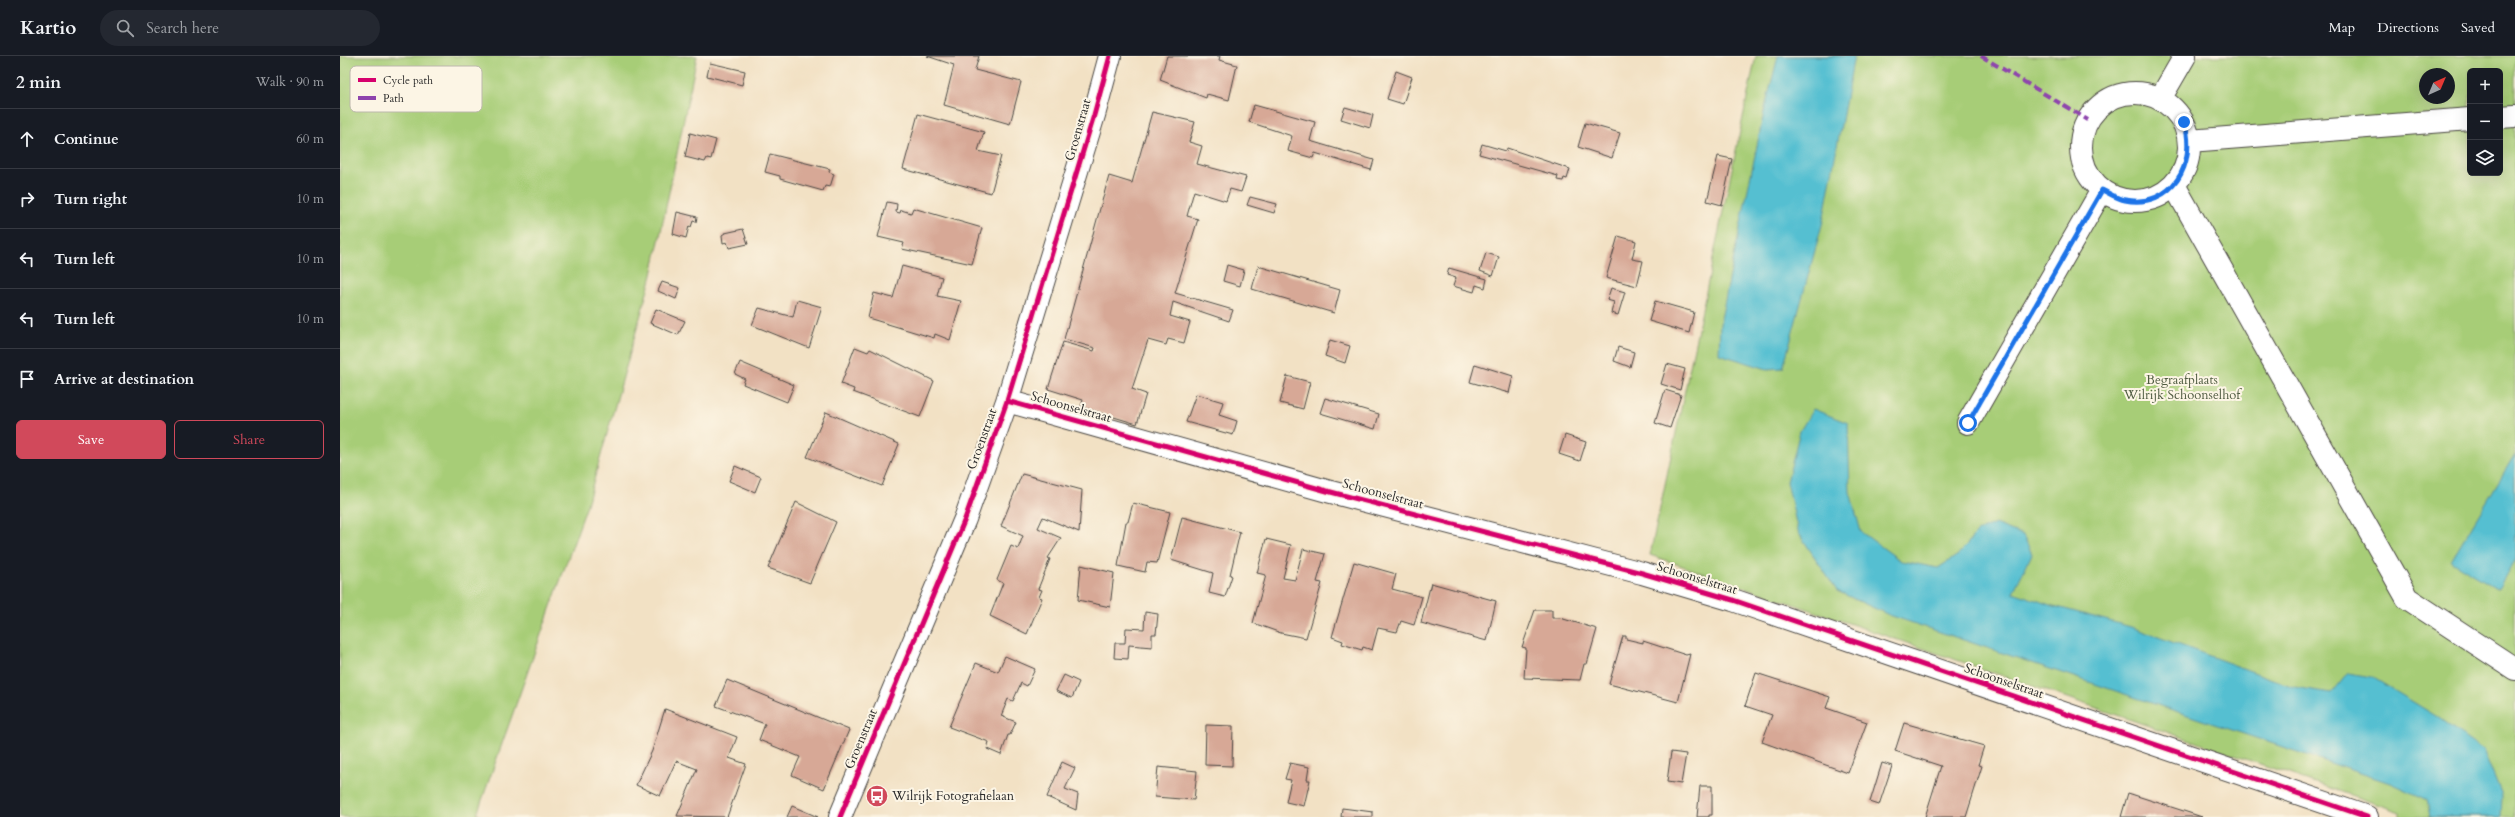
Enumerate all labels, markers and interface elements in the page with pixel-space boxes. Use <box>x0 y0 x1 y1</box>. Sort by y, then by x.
search box <box>100 10 380 46</box>
text: Kartio <box>20 15 76 41</box>
icon: search <box>114 17 136 39</box>
text: Search here <box>146 18 219 38</box>
text: Map <box>2329 18 2355 37</box>
text: Directions <box>2377 18 2439 37</box>
text: Saved <box>2461 18 2495 37</box>
legend <box>350 66 482 112</box>
north arrow <box>2419 68 2455 104</box>
map controls <box>2467 68 2503 176</box>
button: + <box>2467 68 2503 104</box>
text: 2 min <box>16 71 61 94</box>
text: Walk · 90 m <box>256 73 324 91</box>
text: Cycle path <box>383 73 433 88</box>
text: Path <box>383 91 404 106</box>
street label: Groenstraat <box>1061 97 1095 163</box>
button: − <box>2467 104 2503 140</box>
route end <box>2175 113 2193 131</box>
icon: ahead <box>16 128 38 150</box>
text: Continue <box>54 129 119 149</box>
text: 60 m <box>296 130 324 148</box>
button: layers <box>2467 140 2503 176</box>
icon: right <box>16 188 38 210</box>
text: Turn right <box>54 189 127 209</box>
text: 10 m <box>296 190 324 208</box>
icon: left <box>16 248 38 270</box>
text: Turn left <box>54 249 115 269</box>
text: 10 m <box>296 250 324 268</box>
icon: left <box>16 308 38 330</box>
text: Turn left <box>54 309 115 329</box>
text: 10 m <box>296 310 324 328</box>
icon: arrive <box>16 368 38 390</box>
text: Arrive at destination <box>54 369 194 389</box>
park label: Begraafplaats Wilrijk Schoonselhof <box>2123 371 2242 404</box>
street label: Schoonselstraat <box>1029 387 1113 427</box>
street label: Groenstraat <box>963 406 1001 472</box>
route start <box>1959 414 1977 432</box>
button: Save <box>16 420 166 459</box>
button: Share <box>174 420 324 459</box>
street label: Schoonselstraat <box>1341 475 1425 513</box>
street label: Schoonselstraat <box>1655 557 1739 599</box>
street label: Schoonselstraat <box>1962 659 2046 703</box>
street label: Groenstraat <box>840 706 882 772</box>
bus stop icon: Wilrijk Fotografielaan <box>864 783 890 809</box>
place label: Wilrijk Fotografielaan <box>891 787 1015 805</box>

